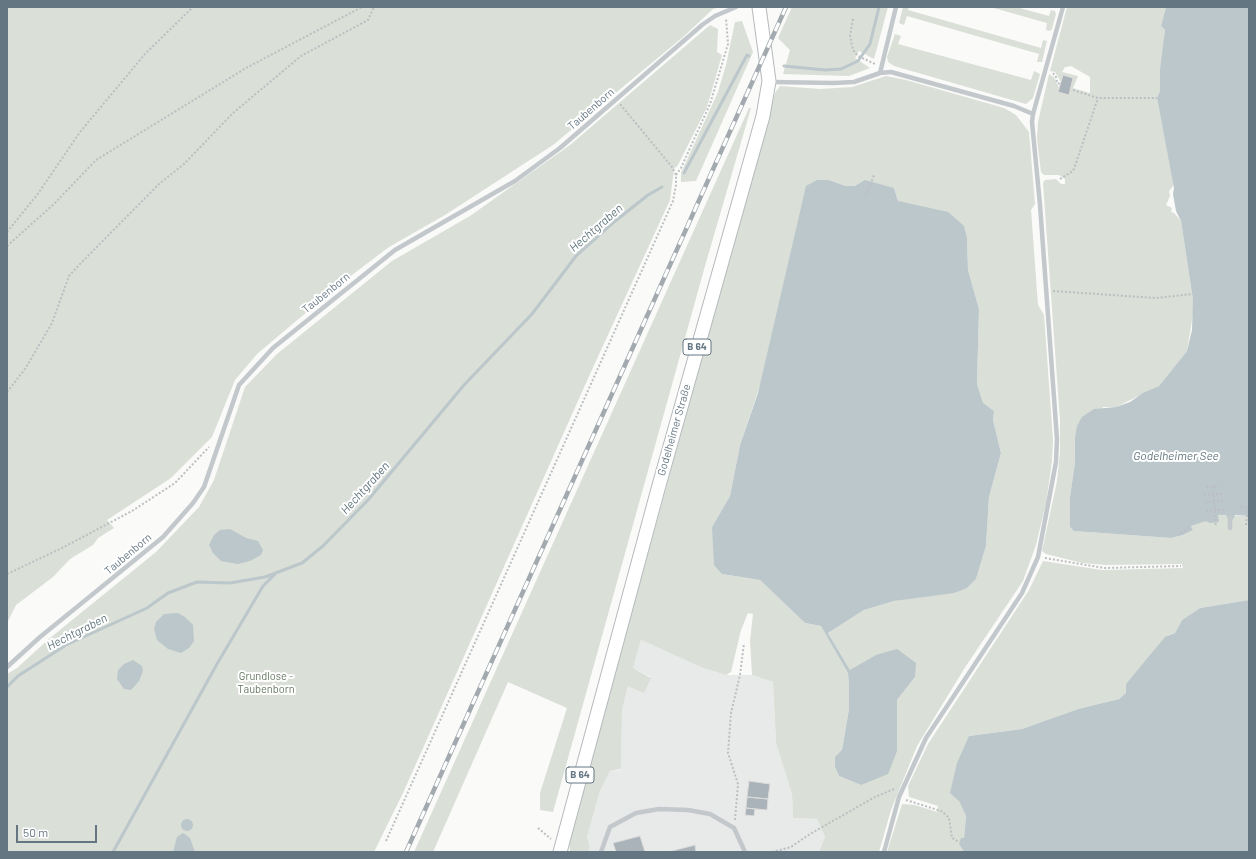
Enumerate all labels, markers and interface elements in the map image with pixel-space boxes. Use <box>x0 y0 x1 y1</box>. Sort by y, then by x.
street label: Taubenborn <box>565 85 617 133</box>
water label: Hechtgraben <box>566 201 626 255</box>
street label: Taubenborn <box>300 270 352 316</box>
road number: B 64 <box>683 339 711 355</box>
street label: Godelheimer Straße <box>655 383 693 477</box>
water label: Godelheimer See <box>1133 449 1219 463</box>
water label: Hechtgraben <box>338 459 392 517</box>
street label: Taubenborn <box>102 531 154 577</box>
water label: Hechtgraben <box>44 611 110 653</box>
park label: Grundlose - Taubenborn <box>237 669 295 695</box>
road number: B 64 <box>566 767 594 783</box>
scale bar <box>18 817 99 843</box>
text: 50 m <box>23 825 48 839</box>

